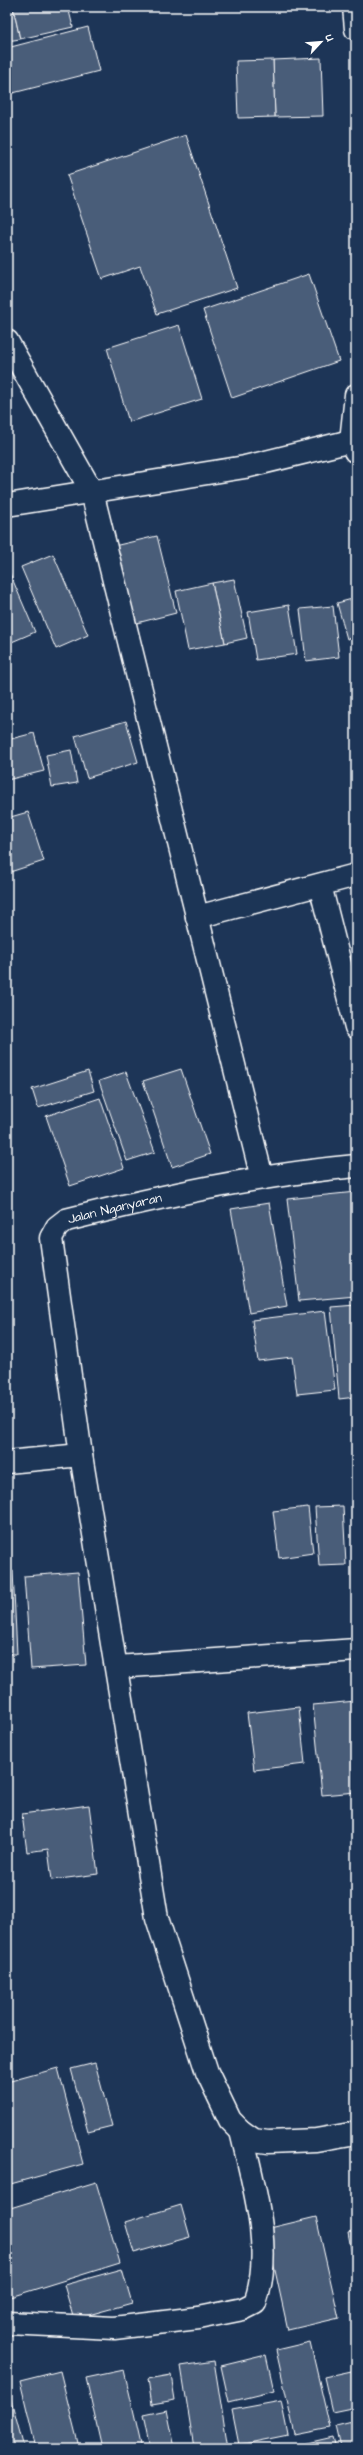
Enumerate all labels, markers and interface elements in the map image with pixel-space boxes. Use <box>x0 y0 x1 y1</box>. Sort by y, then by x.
north arrow <box>301 22 341 62</box>
text: U <box>321 31 338 44</box>
street label: Jalan Nganyaran <box>66 1189 164 1228</box>

